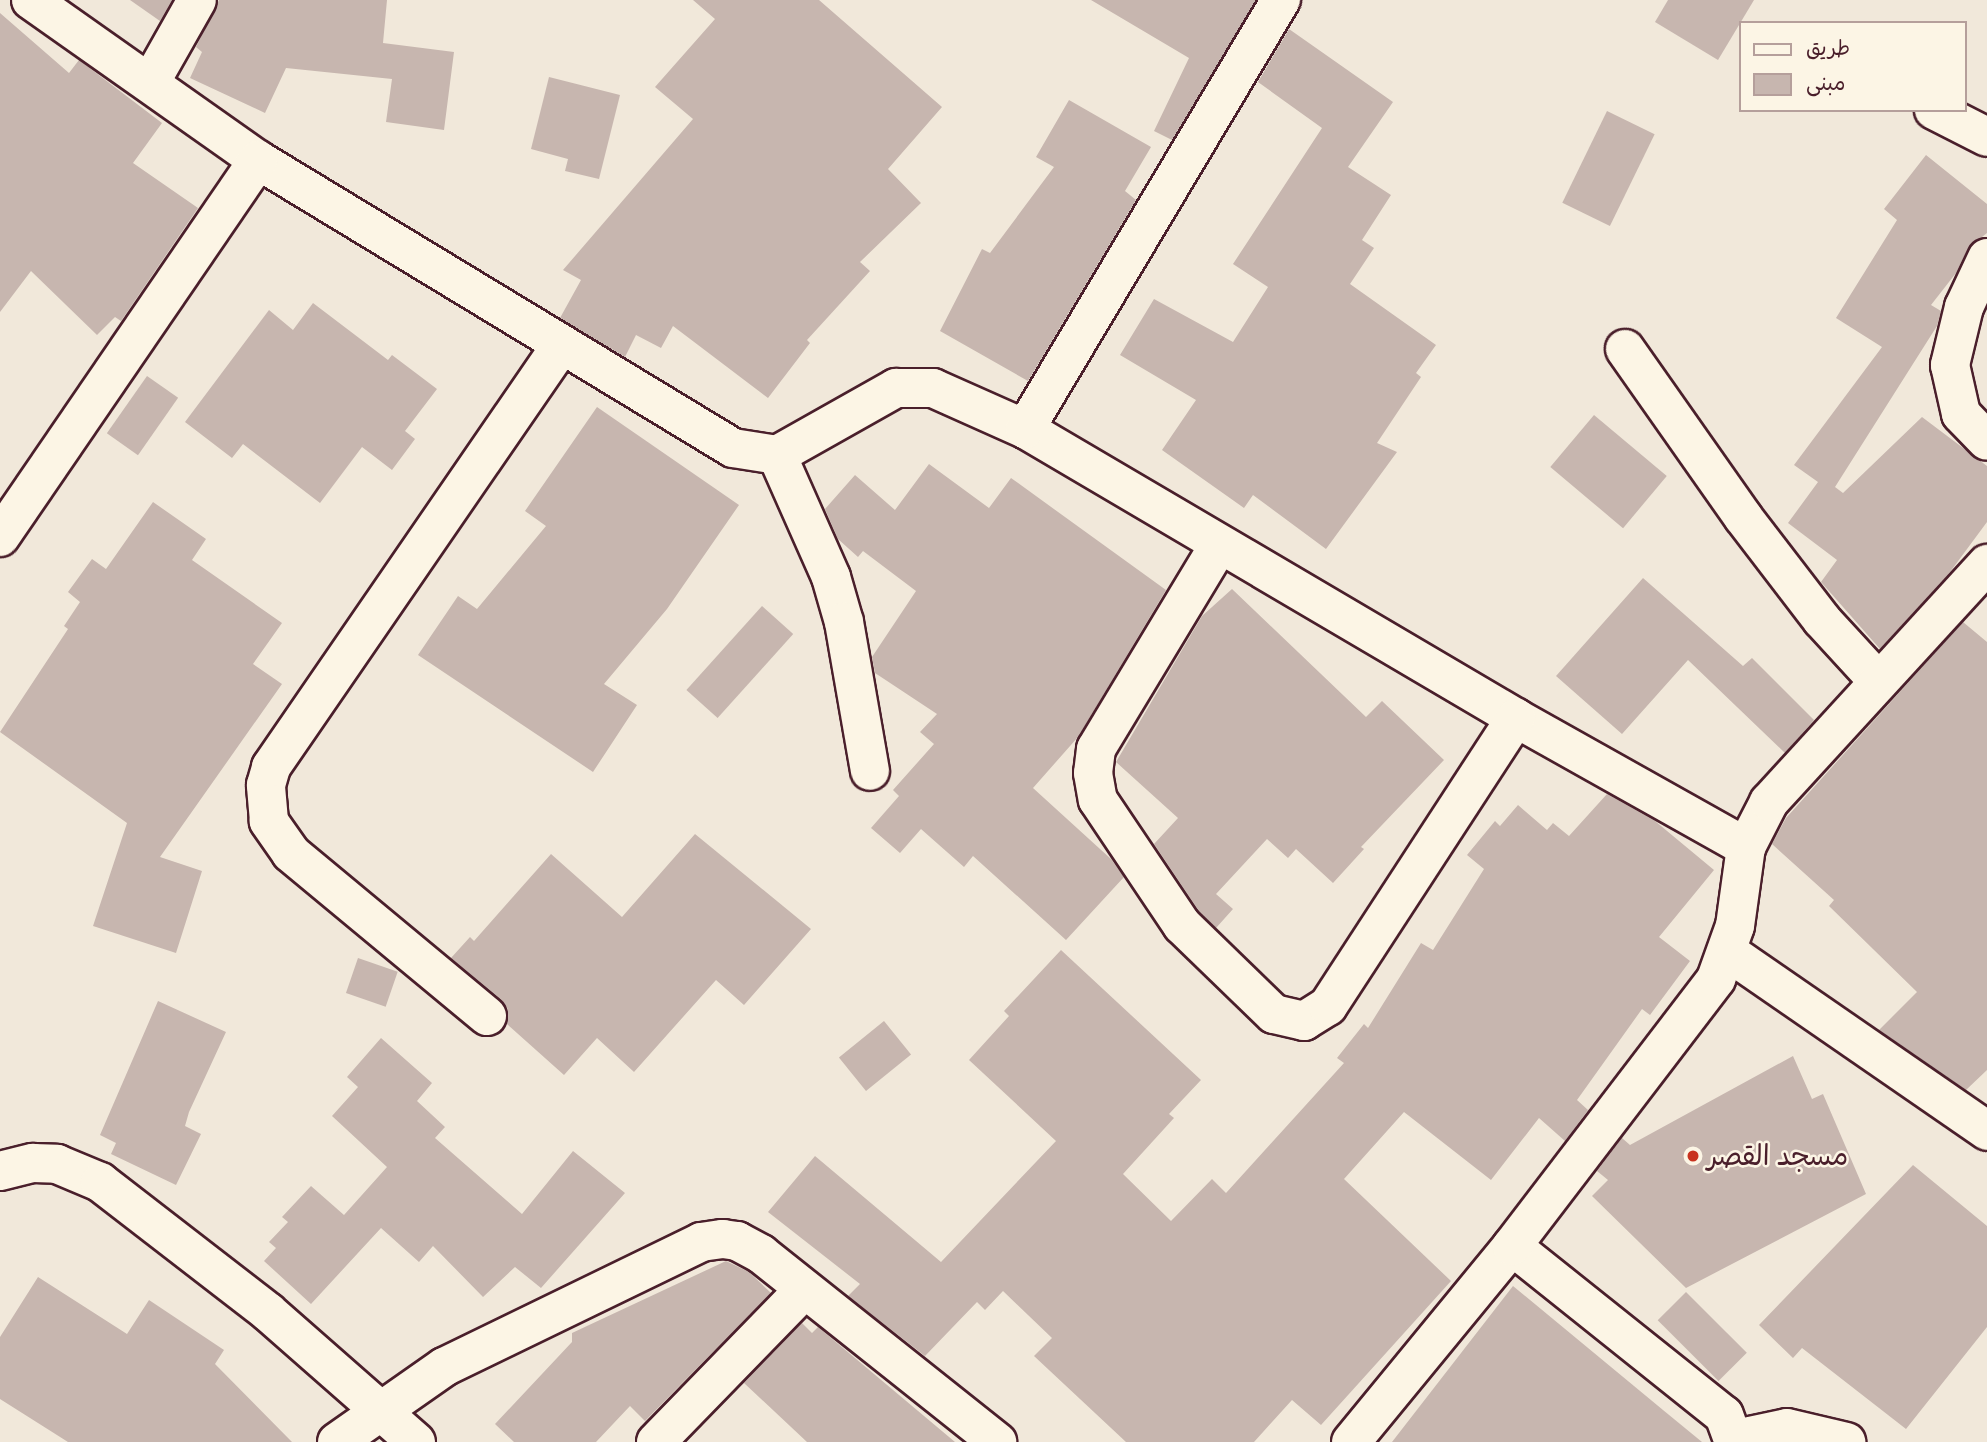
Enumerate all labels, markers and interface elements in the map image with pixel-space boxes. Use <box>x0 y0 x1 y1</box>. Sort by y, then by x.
legend <box>1738 21 1966 112</box>
text: طريق <box>1806 35 1850 61</box>
text: مبنى <box>1806 70 1845 96</box>
place label: مسجد القصر <box>1707 1139 1848 1173</box>
marker: مسجد القصر <box>1685 1148 1701 1164</box>

